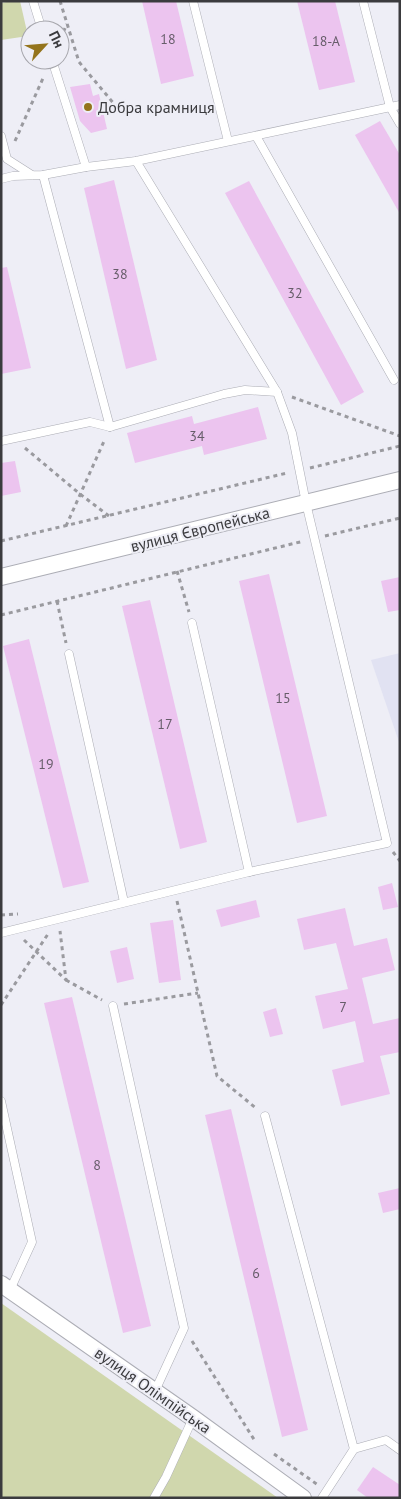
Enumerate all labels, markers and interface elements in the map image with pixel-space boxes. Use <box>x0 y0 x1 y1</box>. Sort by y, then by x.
north arrow <box>20 20 70 70</box>
text: Пн <box>45 28 68 51</box>
house number: 18 <box>160 30 176 48</box>
house number: 18-А <box>312 32 341 50</box>
place label: Добра крамниця <box>98 97 215 117</box>
marker: Добра крамниця <box>82 101 94 113</box>
house number: 38 <box>112 265 128 283</box>
house number: 32 <box>287 284 303 302</box>
house number: 34 <box>189 427 205 445</box>
street label: вулиця Європейська <box>128 502 272 556</box>
house number: 15 <box>275 689 291 707</box>
house number: 17 <box>157 715 173 733</box>
house number: 19 <box>38 755 54 773</box>
house number: 7 <box>339 998 347 1016</box>
house number: 8 <box>93 1156 101 1174</box>
house number: 6 <box>252 1264 260 1282</box>
street label: вулиця Олімпійська <box>91 1342 215 1438</box>

